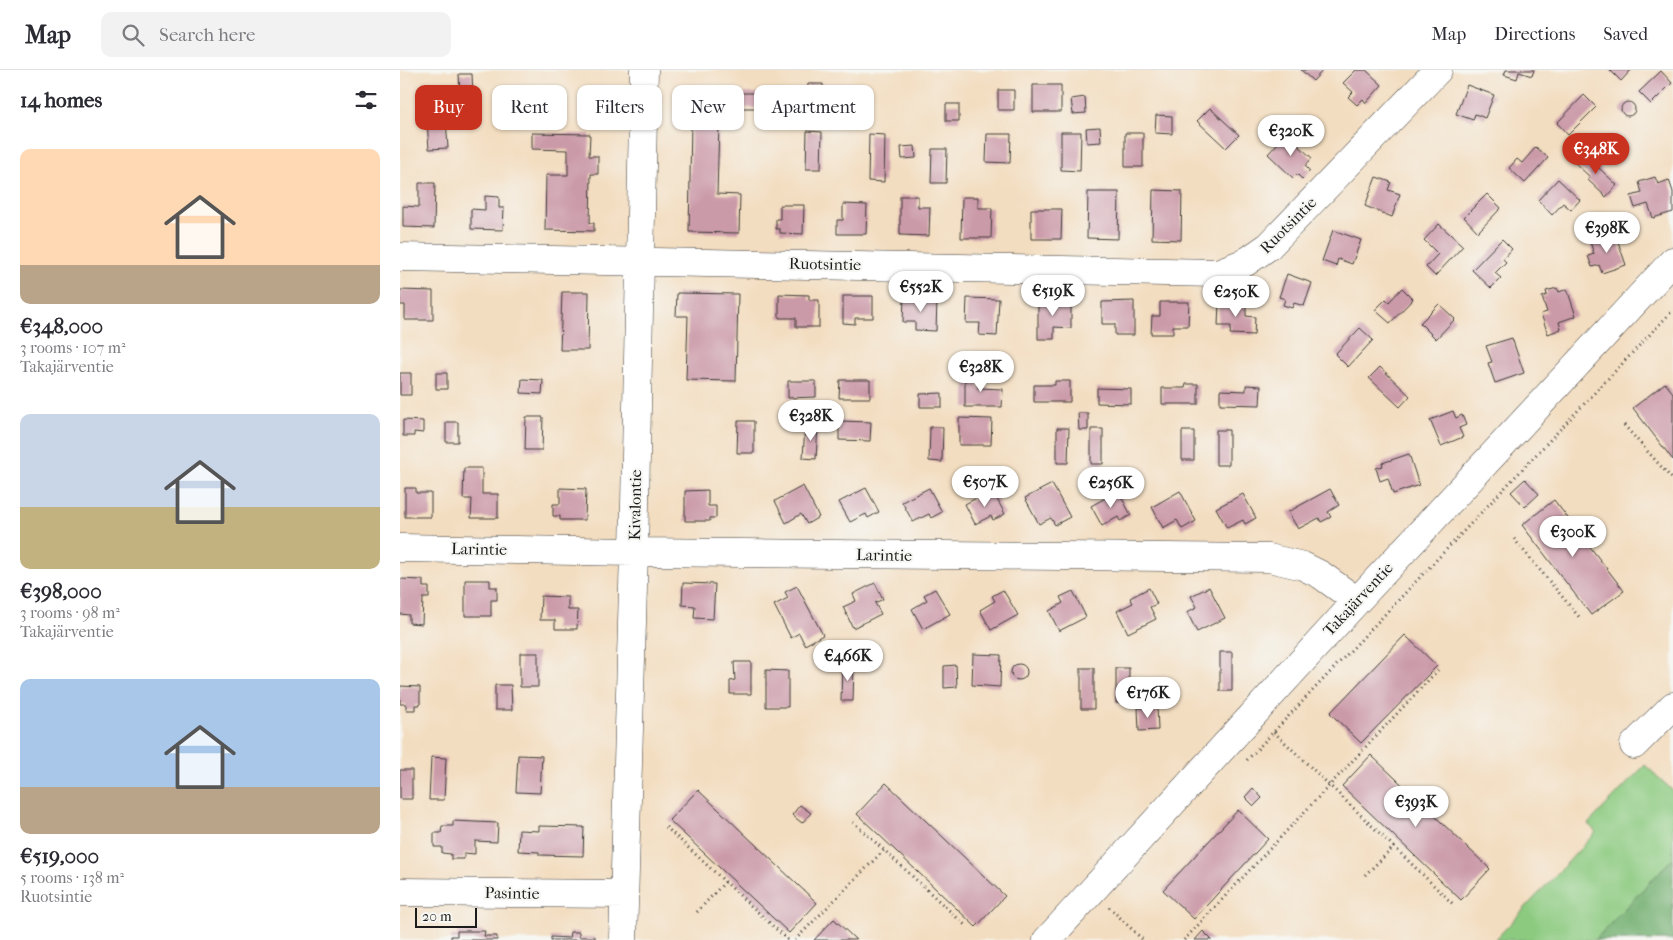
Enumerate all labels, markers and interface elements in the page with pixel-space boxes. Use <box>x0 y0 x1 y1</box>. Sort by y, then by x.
search box <box>101 12 451 57</box>
text: Map <box>25 21 71 49</box>
icon: search <box>119 21 147 49</box>
text: Search here <box>159 24 255 46</box>
text: Map <box>1432 24 1466 45</box>
text: Directions <box>1494 24 1575 45</box>
text: Saved <box>1603 24 1648 45</box>
chip: Buy <box>415 85 482 130</box>
chip: Rent <box>492 85 567 130</box>
chip: Filters <box>577 85 662 130</box>
chip: New <box>672 85 744 130</box>
chip: Apartment <box>754 85 874 130</box>
icon: filters <box>352 86 380 114</box>
text: 14 homes <box>20 88 102 112</box>
pin: €320K <box>1256 114 1326 157</box>
text: €320K <box>1269 121 1313 140</box>
pin: €348K <box>1561 132 1631 175</box>
text: €348K <box>1573 139 1619 158</box>
icon: home <box>155 182 245 272</box>
street label: Ruotsintie <box>1256 193 1320 257</box>
pin: €398K <box>1572 212 1642 254</box>
text: €398K <box>1585 218 1629 237</box>
street label: Ruotsintie <box>789 254 861 274</box>
pin: €552K <box>886 270 956 313</box>
pin: €519K <box>1018 274 1088 317</box>
pin: €250K <box>1201 276 1271 318</box>
text: €552K <box>899 277 943 296</box>
text: €519K <box>1032 281 1074 300</box>
text: €250K <box>1213 282 1259 301</box>
text: €348,000 <box>20 314 103 338</box>
text: 3 rooms · 107 m² <box>20 338 126 357</box>
pin: €328K <box>946 350 1016 393</box>
text: Takajärventie <box>20 357 114 376</box>
text: €328K <box>959 357 1003 376</box>
pin: €328K <box>776 400 846 442</box>
text: €328K <box>789 406 833 425</box>
icon: home <box>155 447 245 537</box>
pin: €507K <box>950 466 1020 508</box>
pin: €256K <box>1076 466 1146 509</box>
street label: Kivalontie <box>625 469 645 541</box>
text: €507K <box>963 472 1007 491</box>
text: €256K <box>1089 473 1133 492</box>
pin: €300K <box>1538 516 1608 558</box>
text: €300K <box>1550 522 1596 541</box>
street label: Larintie <box>451 539 507 559</box>
street label: Larintie <box>856 545 912 565</box>
street label: Takajärventie <box>1319 558 1397 640</box>
text: €398,000 <box>20 579 102 603</box>
text: 3 rooms · 98 m² <box>20 603 120 622</box>
text: Takajärventie <box>20 622 114 641</box>
pin: €466K <box>813 640 883 682</box>
text: €466K <box>824 646 872 665</box>
pin: €176K <box>1113 676 1183 719</box>
text: €176K <box>1126 683 1170 702</box>
icon: home <box>155 712 245 802</box>
pin: €393K <box>1381 786 1451 828</box>
text: €393K <box>1395 792 1437 811</box>
text: €519,000 <box>20 844 99 868</box>
text: 5 rooms · 138 m² <box>20 868 124 887</box>
street label: Pasintie <box>484 883 540 903</box>
text: Ruotsintie <box>20 887 92 906</box>
scale bar <box>415 905 478 928</box>
text: 20 m <box>422 908 452 925</box>

